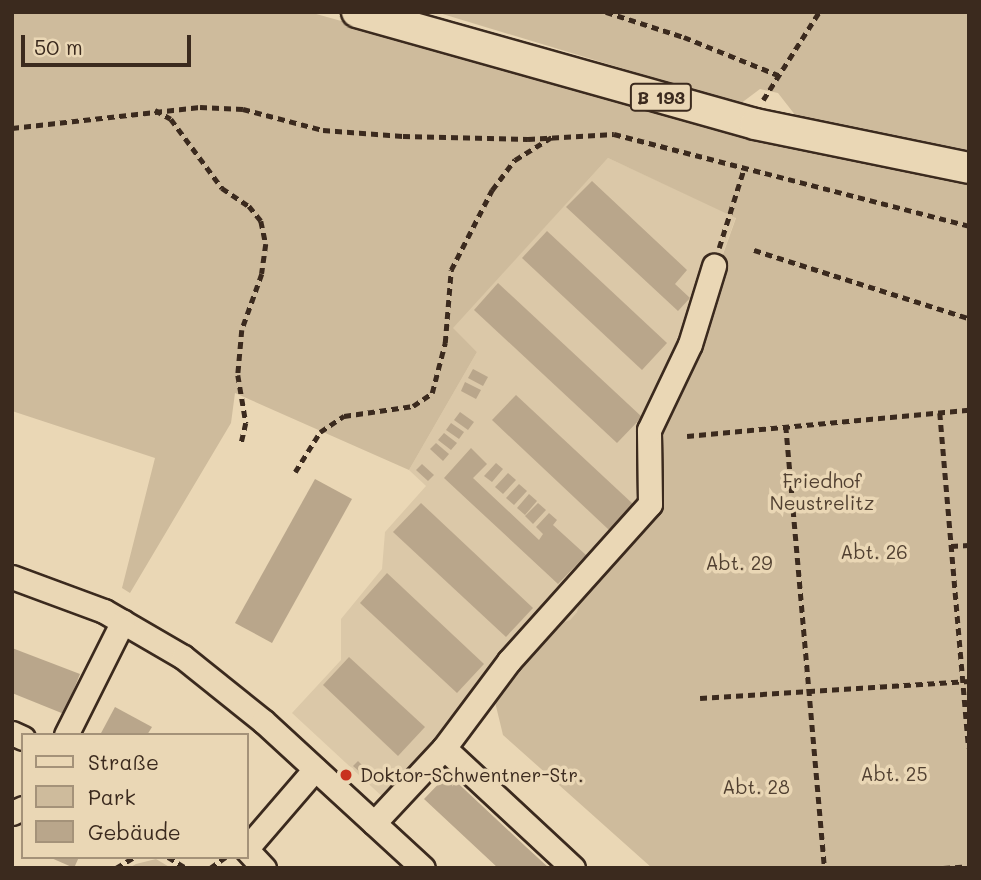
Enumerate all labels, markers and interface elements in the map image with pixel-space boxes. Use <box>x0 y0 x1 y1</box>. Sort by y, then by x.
scale bar <box>24 21 194 65</box>
text: 50 m <box>34 33 83 60</box>
road number: B 193 <box>630 82 692 112</box>
park label: Friedhof Neustrelitz <box>770 470 874 514</box>
park label: Abt. 26 <box>840 541 908 563</box>
park label: Abt. 29 <box>705 552 773 574</box>
legend <box>21 733 248 859</box>
text: Straße <box>88 748 159 775</box>
park label: Abt. 25 <box>861 763 927 785</box>
place label: Doktor-Schwentner-Str. <box>360 764 584 786</box>
marker: Doktor-Schwentner-Str. <box>338 767 354 783</box>
park label: Abt. 28 <box>722 776 790 798</box>
text: Park <box>88 783 136 810</box>
text: Gebäude <box>88 818 181 845</box>

